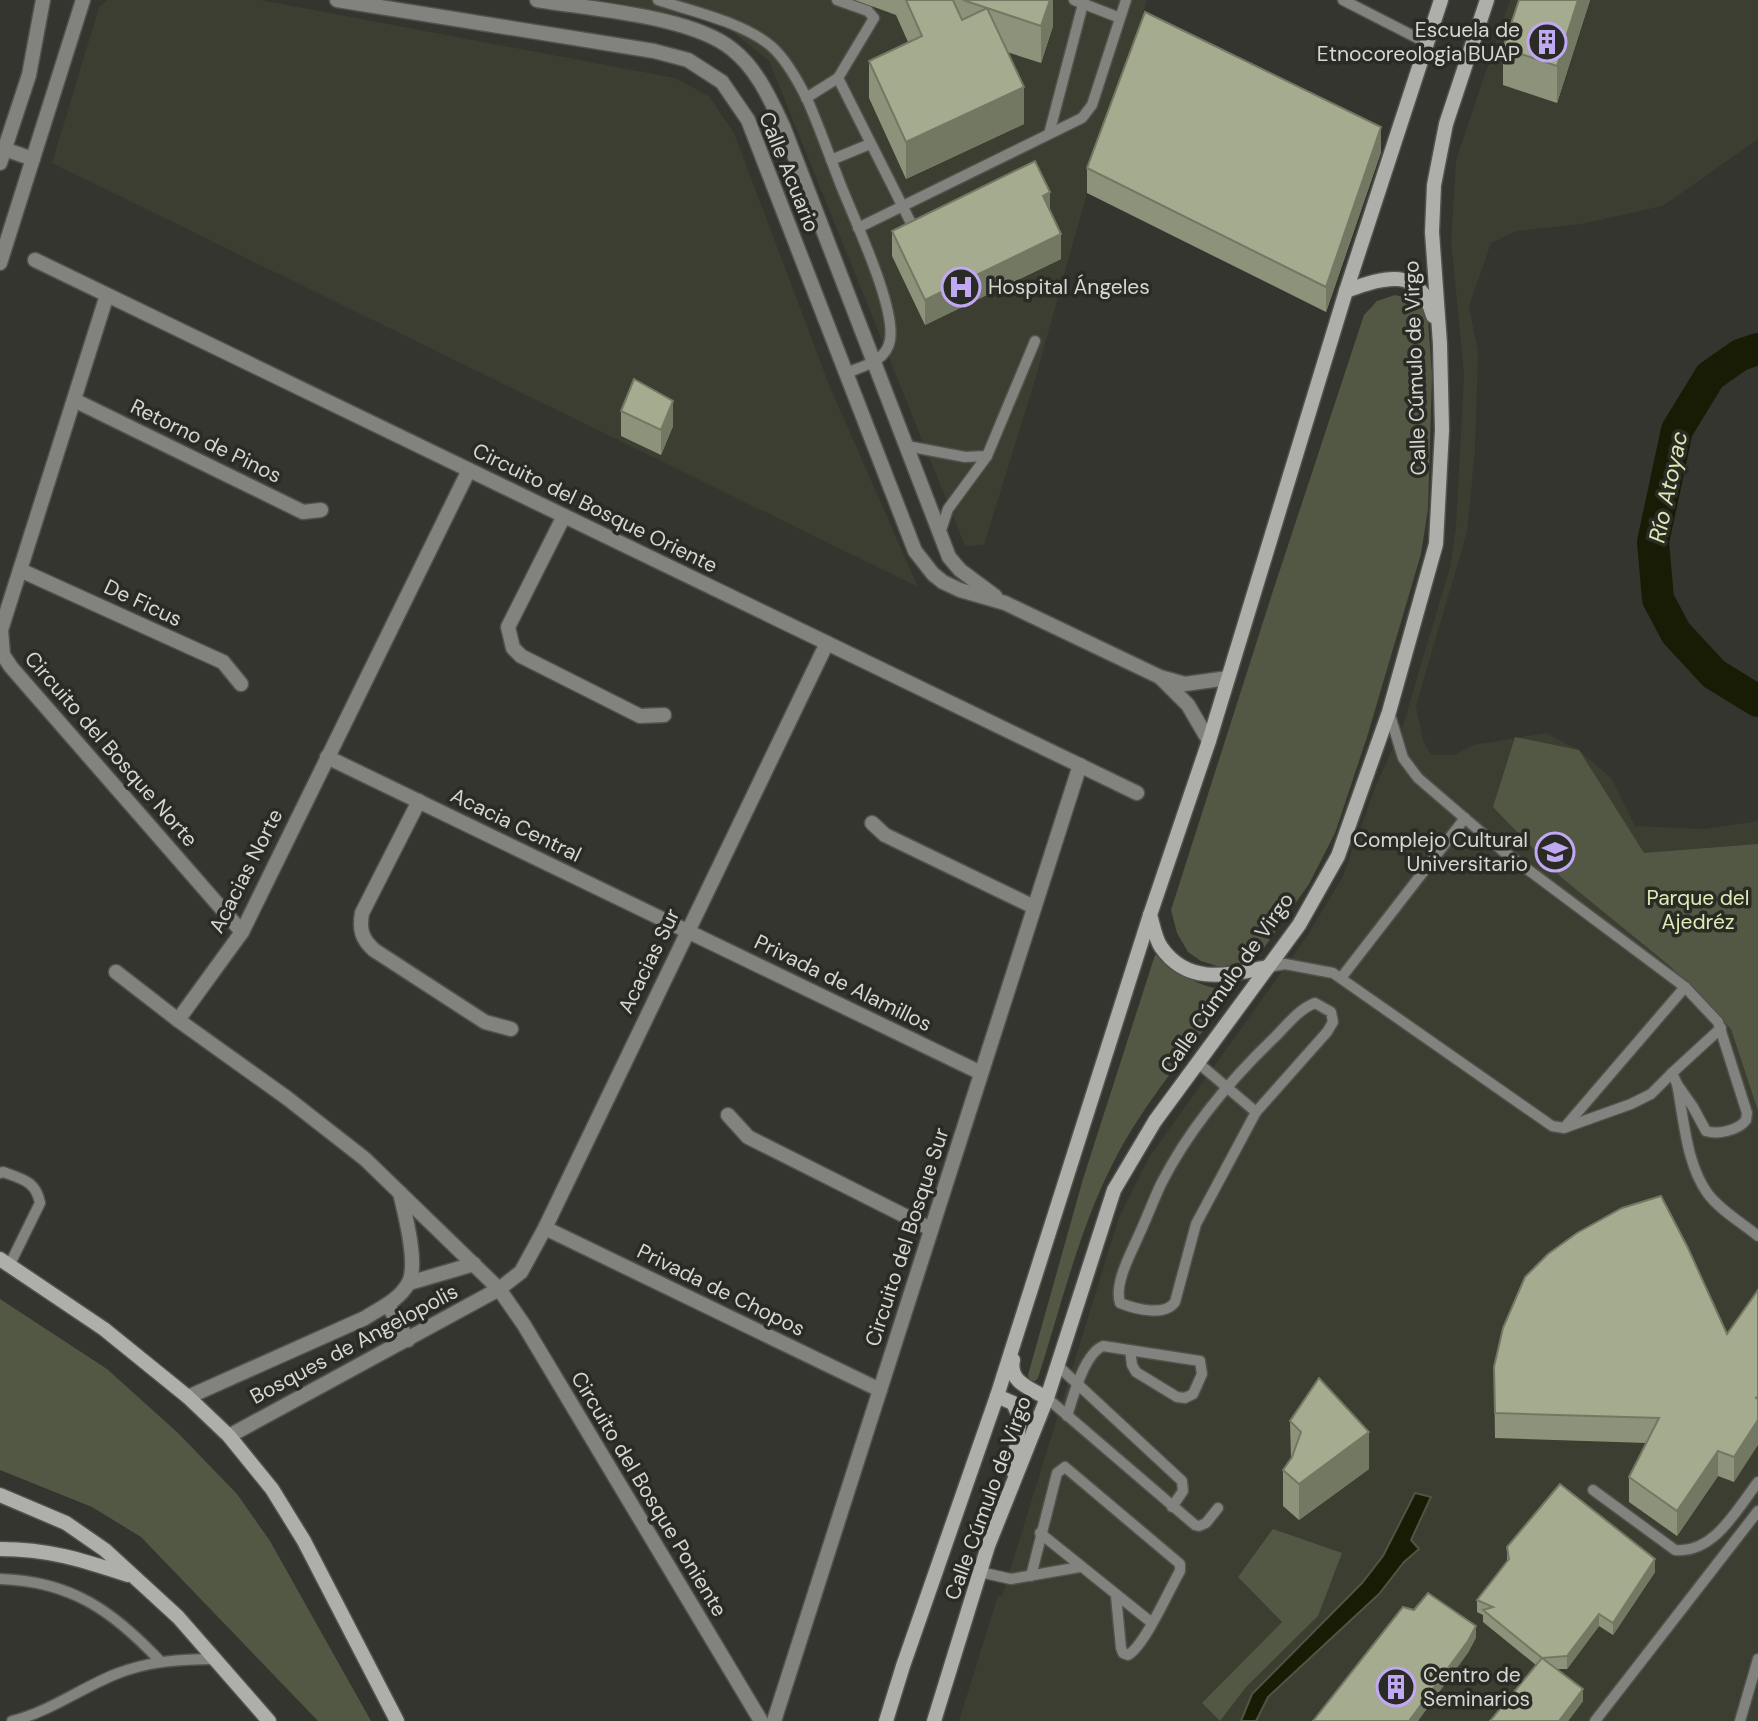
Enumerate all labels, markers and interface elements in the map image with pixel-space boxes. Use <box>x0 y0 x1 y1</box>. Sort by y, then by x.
place label: Escuela de Etnocoreologia BUAP <box>1317 16 1520 68</box>
building icon: Escuela de Etnocoreologia BUAP <box>1526 21 1568 63</box>
street label: Calle Acuario <box>752 108 826 236</box>
street label: Calle Cúmulo de Virgo <box>1397 260 1433 476</box>
hospital icon: Hospital Ángeles <box>940 266 982 308</box>
place label: Hospital Ángeles <box>988 273 1150 301</box>
street label: Retorno de Pinos <box>126 392 286 490</box>
water label: Río Atoyac <box>1642 428 1694 546</box>
street label: Circuito del Bosque Oriente <box>468 436 722 580</box>
street label: De Ficus <box>100 573 186 633</box>
street label: Circuito del Bosque Norte <box>18 645 204 853</box>
street label: Acacia Central <box>446 781 586 869</box>
street label: Acacias Norte <box>203 804 289 938</box>
place label: Complejo Cultural Universitario <box>1353 826 1528 878</box>
school or university icon: Complejo Cultural Universitario <box>1534 831 1576 873</box>
park label: Parque del Ajedréz <box>1647 884 1749 936</box>
street label: Calle Cúmulo de Virgo <box>1154 887 1300 1079</box>
street label: Acacias Sur <box>612 904 687 1018</box>
street label: Privada de Alamillos <box>750 928 936 1038</box>
street label: Circuito del Bosque Sur <box>858 1124 956 1350</box>
street label: Privada de Chopos <box>632 1237 810 1343</box>
street label: Bosques de Angelopolis <box>245 1277 463 1411</box>
street label: Circuito del Bosque Poniente <box>565 1366 733 1622</box>
street label: Calle Cúmulo de Virgo <box>938 1392 1038 1604</box>
place label: Centro de Seminarios <box>1423 1661 1530 1713</box>
building icon: Centro de Seminarios <box>1375 1666 1417 1708</box>

